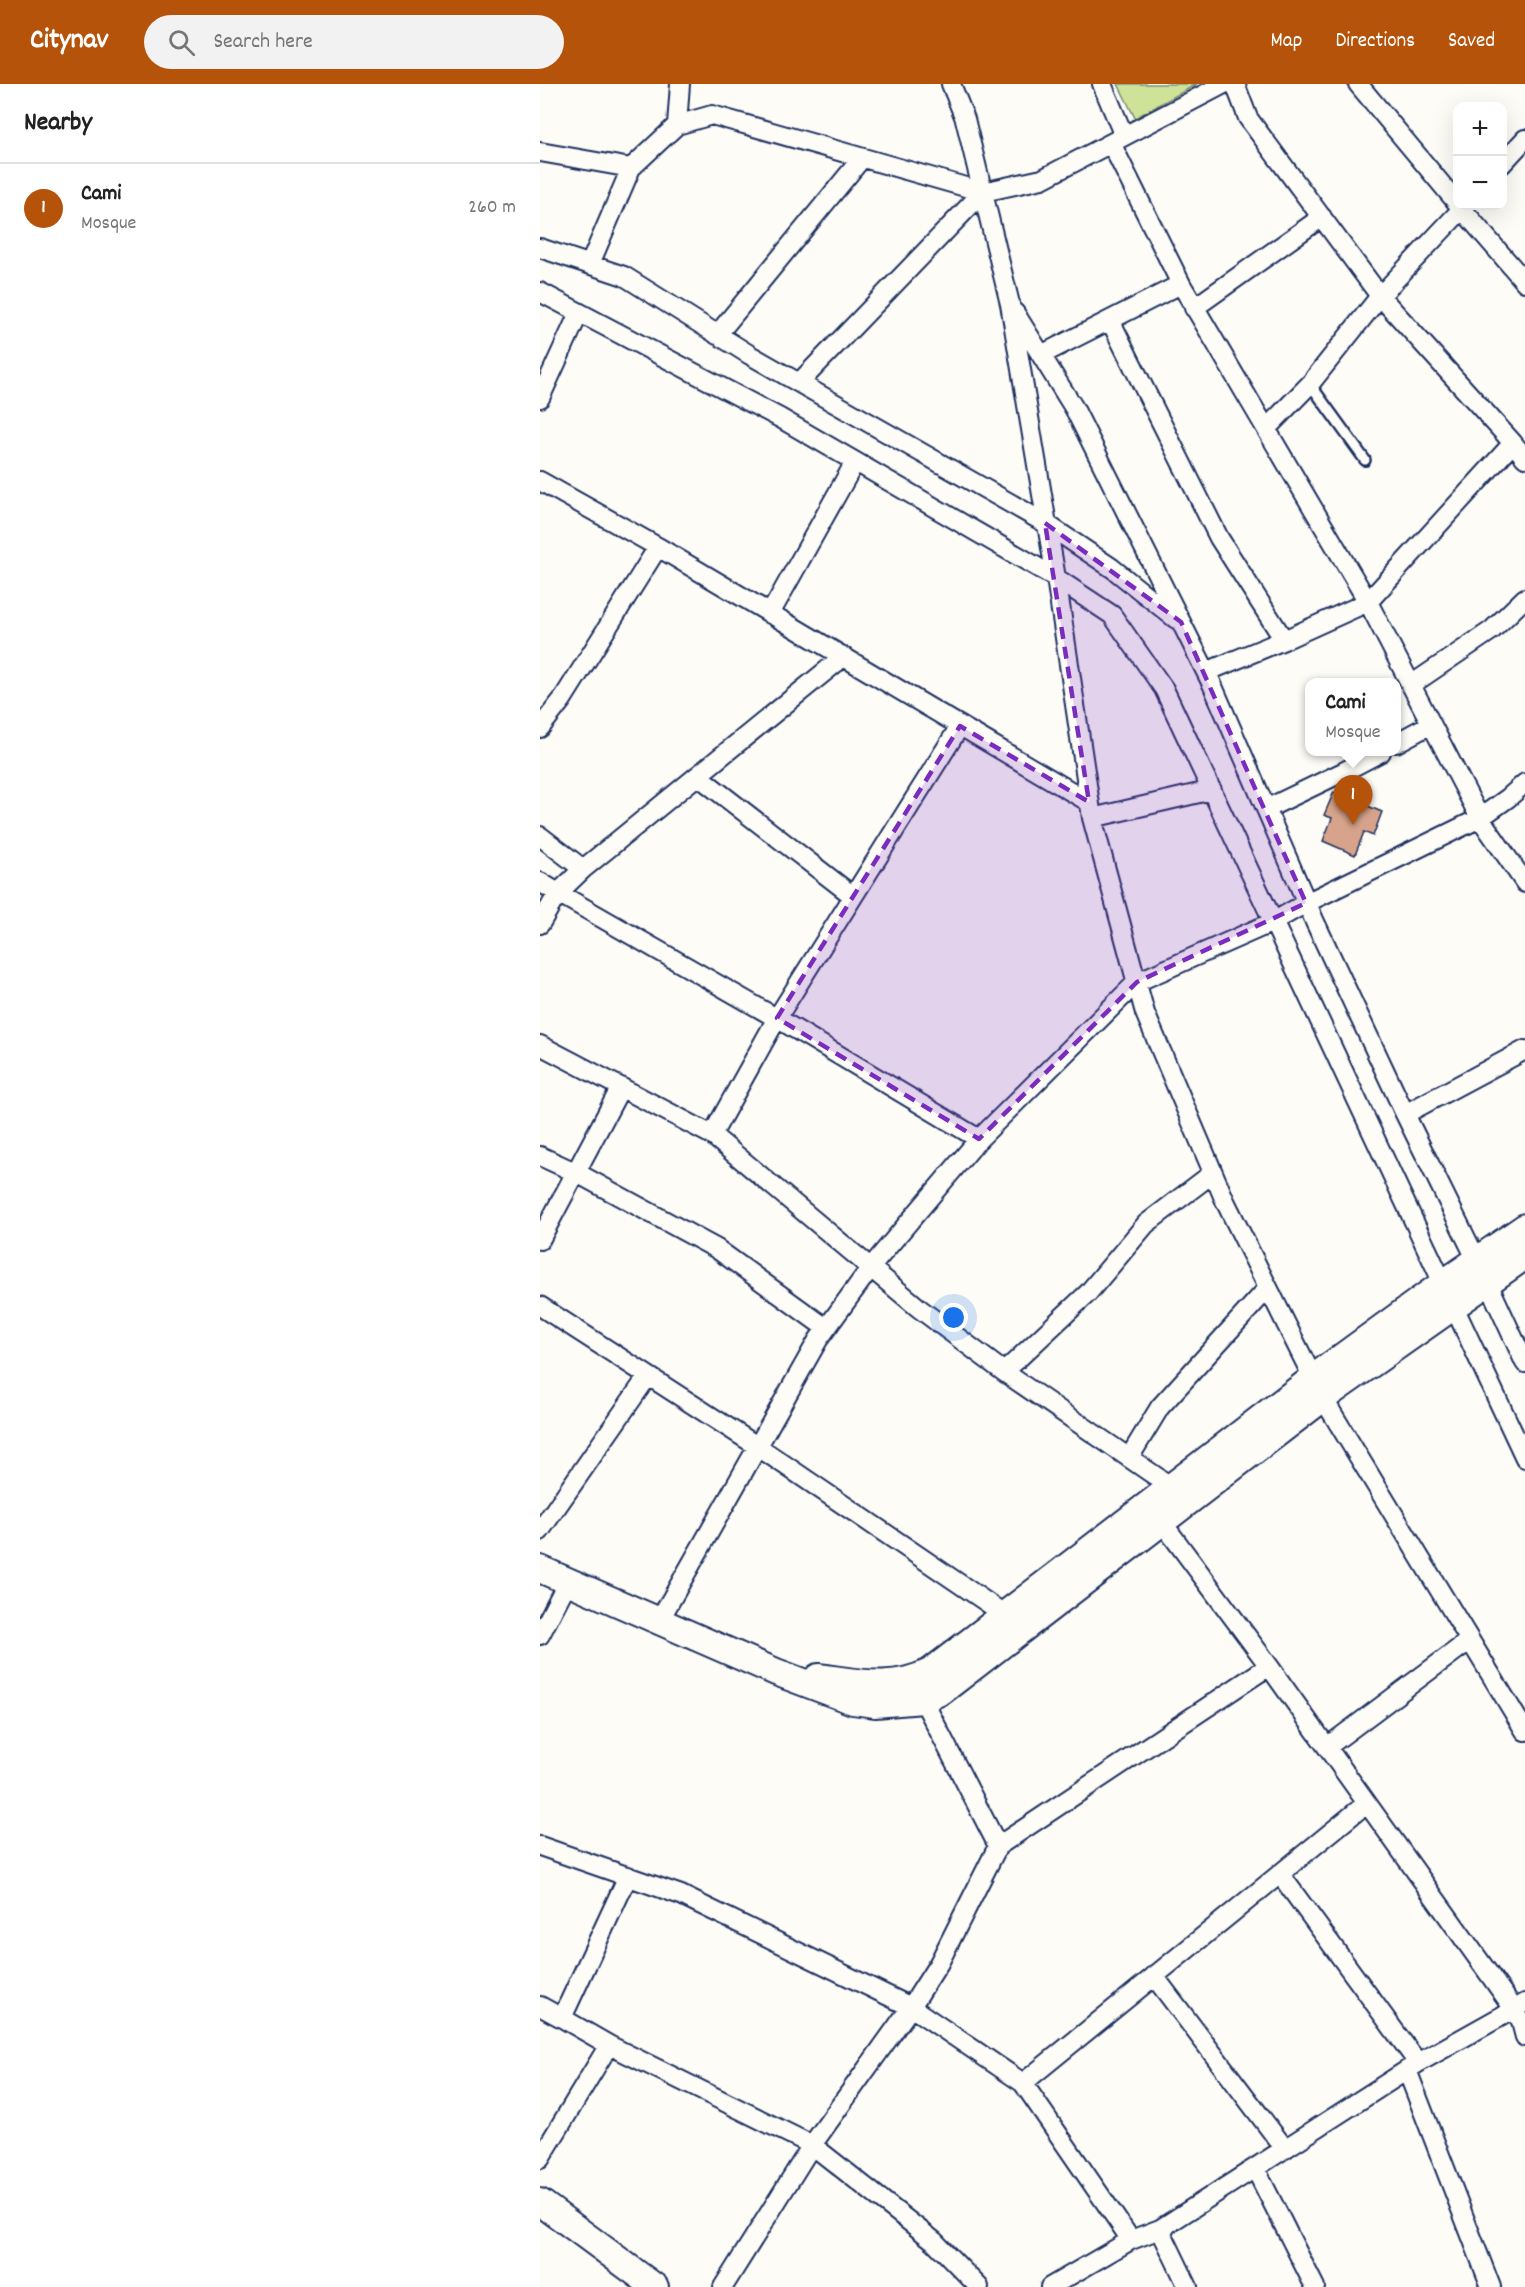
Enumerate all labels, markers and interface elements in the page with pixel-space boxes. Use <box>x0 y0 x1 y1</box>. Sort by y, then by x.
search box <box>144 15 564 69</box>
text: Citynav <box>30 22 108 62</box>
icon: search <box>165 26 198 59</box>
text: Search here <box>213 27 313 58</box>
text: Map <box>1271 27 1302 57</box>
text: Directions <box>1335 27 1415 57</box>
text: Saved <box>1448 27 1495 57</box>
map controls <box>1453 102 1507 210</box>
button: + <box>1453 102 1507 156</box>
text: Nearby <box>24 105 92 142</box>
button: − <box>1453 156 1507 210</box>
text: Cami <box>81 179 121 210</box>
text: 1 <box>41 194 46 222</box>
text: 260 m <box>468 194 516 222</box>
text: Mosque <box>81 210 136 238</box>
popup <box>1305 678 1401 756</box>
text: Cami <box>1325 688 1366 719</box>
text: Mosque <box>1325 719 1381 747</box>
pin: 1 <box>1334 776 1372 825</box>
your location <box>939 1303 968 1332</box>

